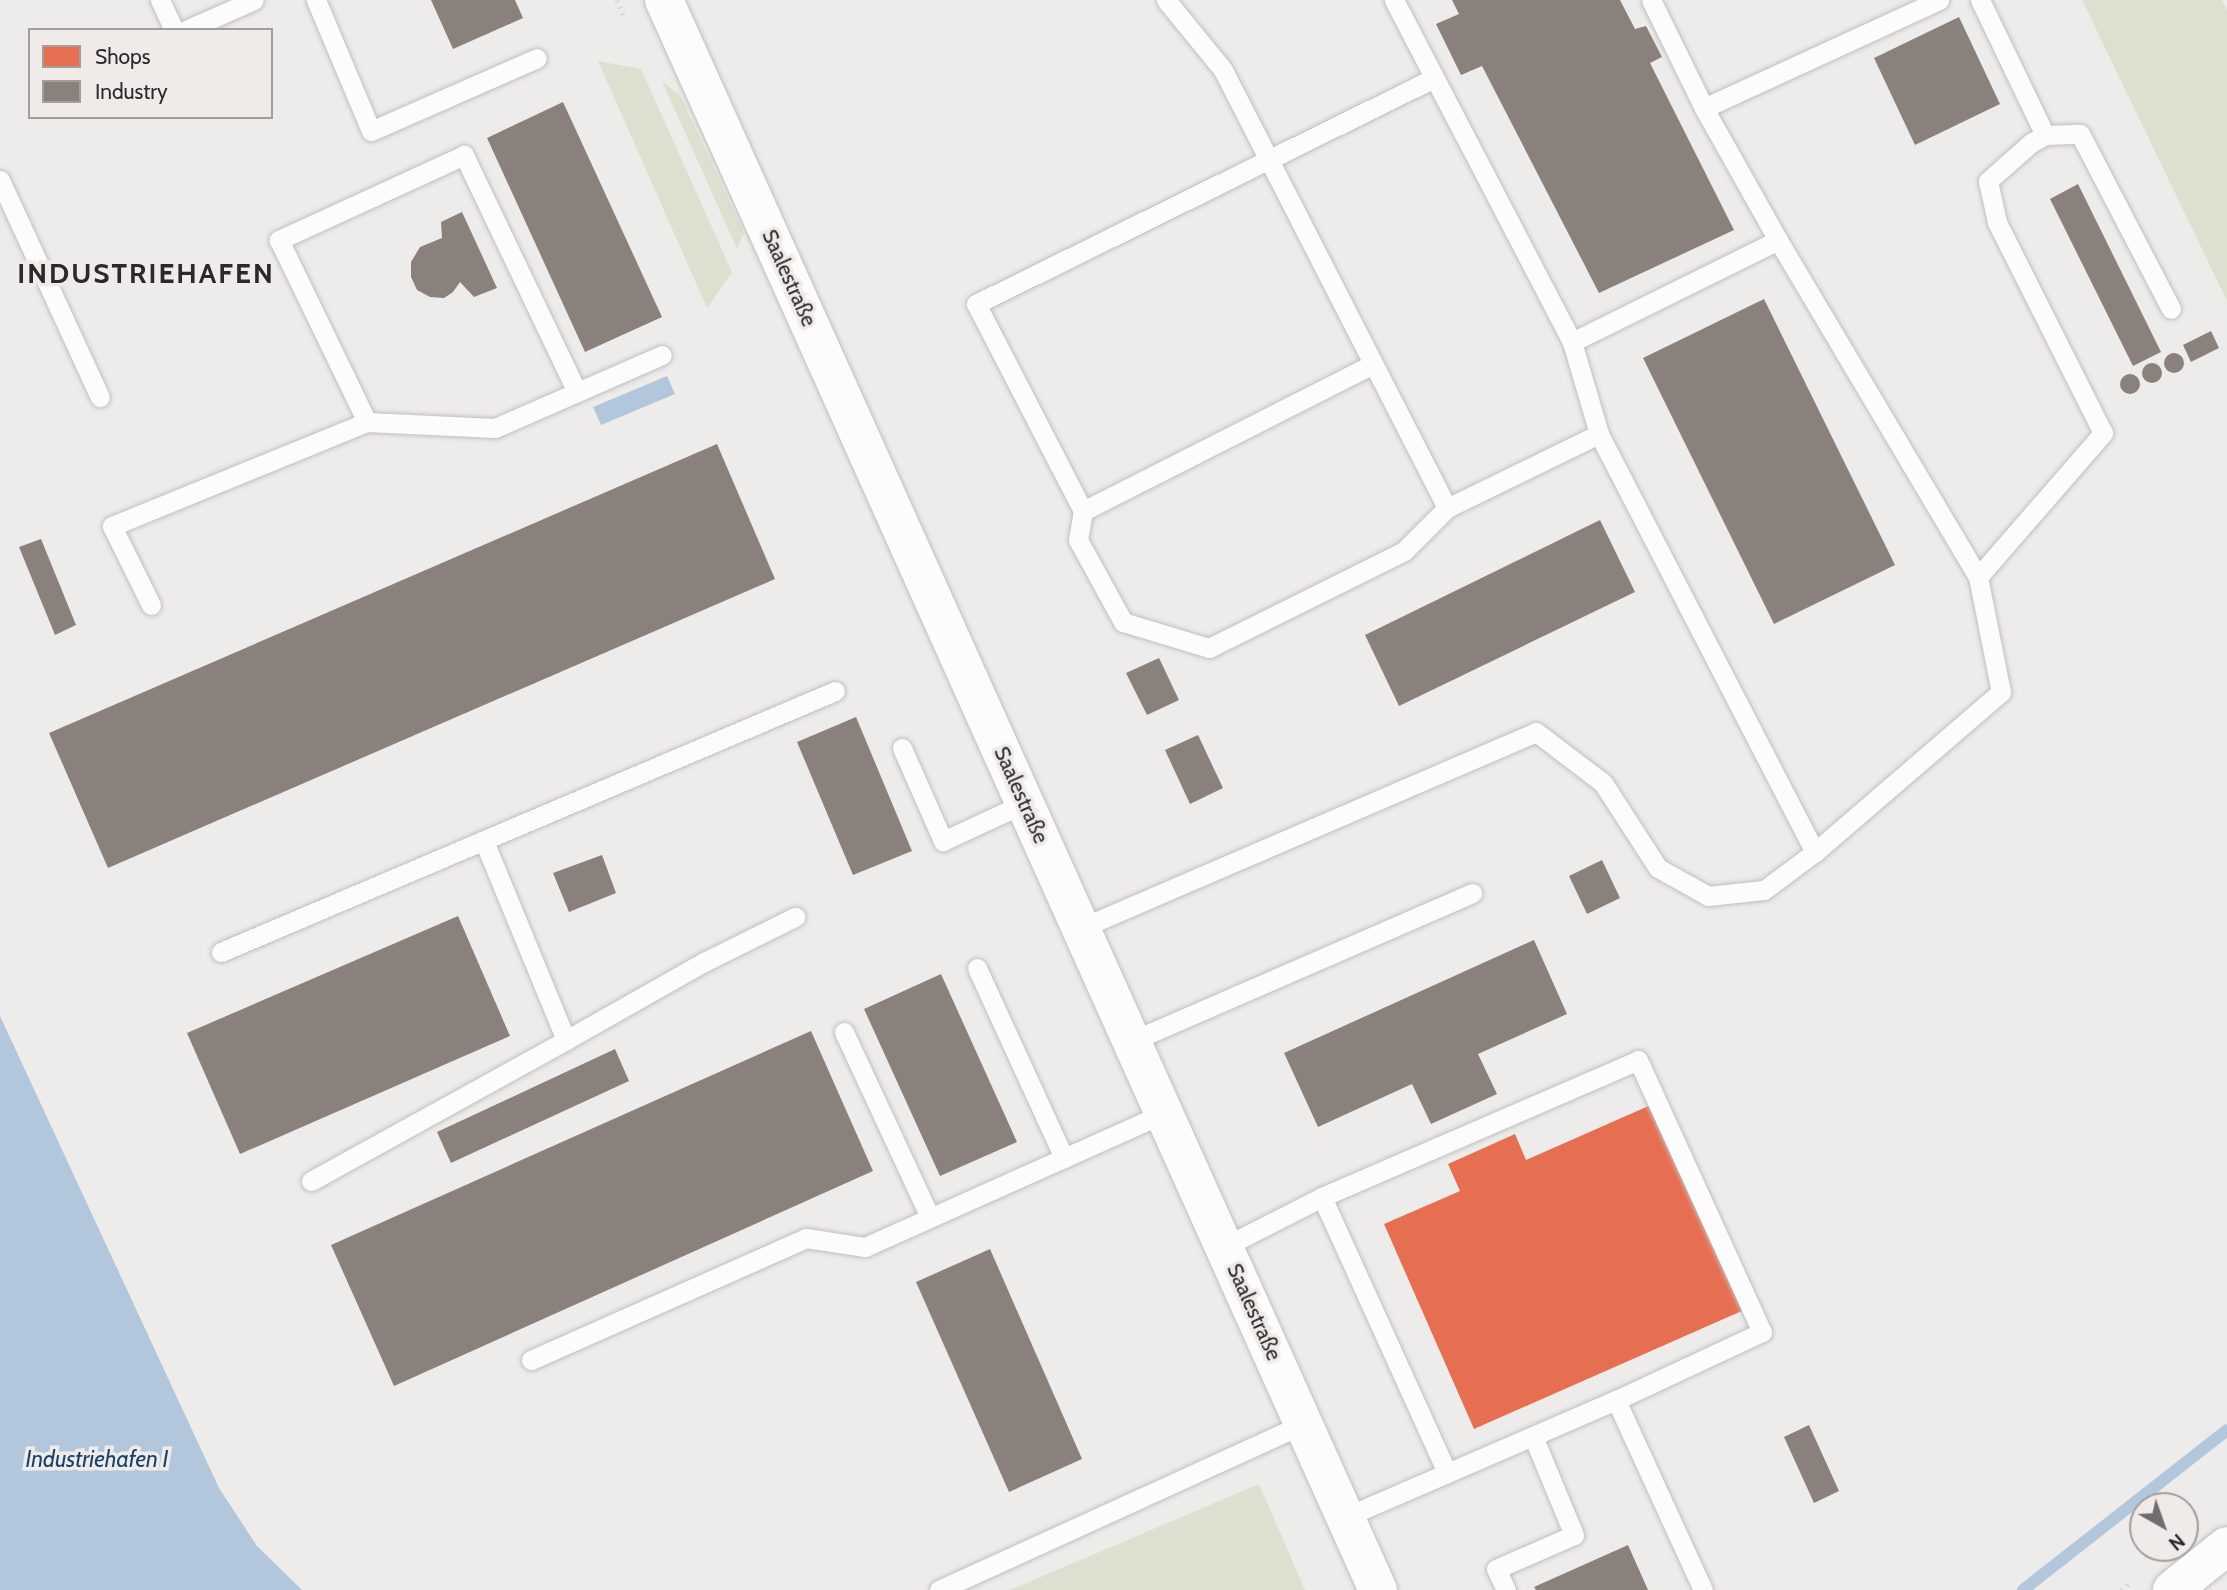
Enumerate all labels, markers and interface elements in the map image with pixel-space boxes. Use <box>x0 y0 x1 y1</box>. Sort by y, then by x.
legend <box>28 28 273 119</box>
text: Shops <box>95 44 150 69</box>
text: Industry <box>95 79 168 104</box>
street label: Saalestraße <box>757 226 821 330</box>
district label: INDUSTRIEHAFEN <box>19 256 273 290</box>
street label: Saalestraße <box>989 743 1053 847</box>
street label: Saalestraße <box>1222 1260 1286 1364</box>
water label: Industriehafen I <box>26 1445 168 1473</box>
north arrow <box>2129 1492 2199 1562</box>
text: N <box>2164 1529 2189 1555</box>

